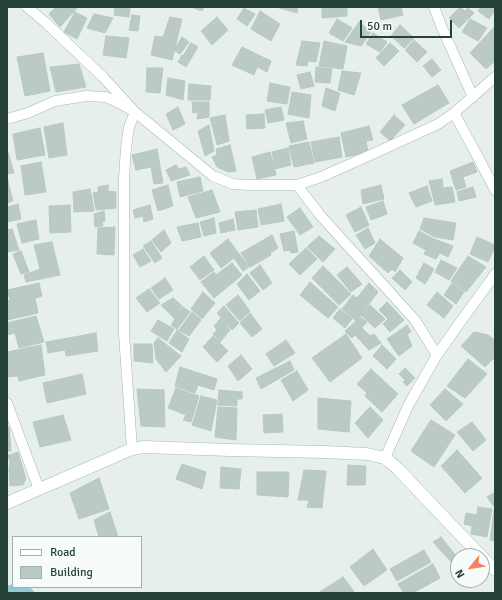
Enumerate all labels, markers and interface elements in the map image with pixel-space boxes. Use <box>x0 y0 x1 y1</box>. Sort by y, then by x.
scale bar <box>362 12 454 38</box>
text: 50 m <box>367 19 392 34</box>
legend <box>12 536 142 588</box>
text: Road <box>50 545 76 560</box>
north arrow <box>450 548 490 588</box>
text: Building <box>50 565 93 580</box>
text: N <box>452 567 468 580</box>

